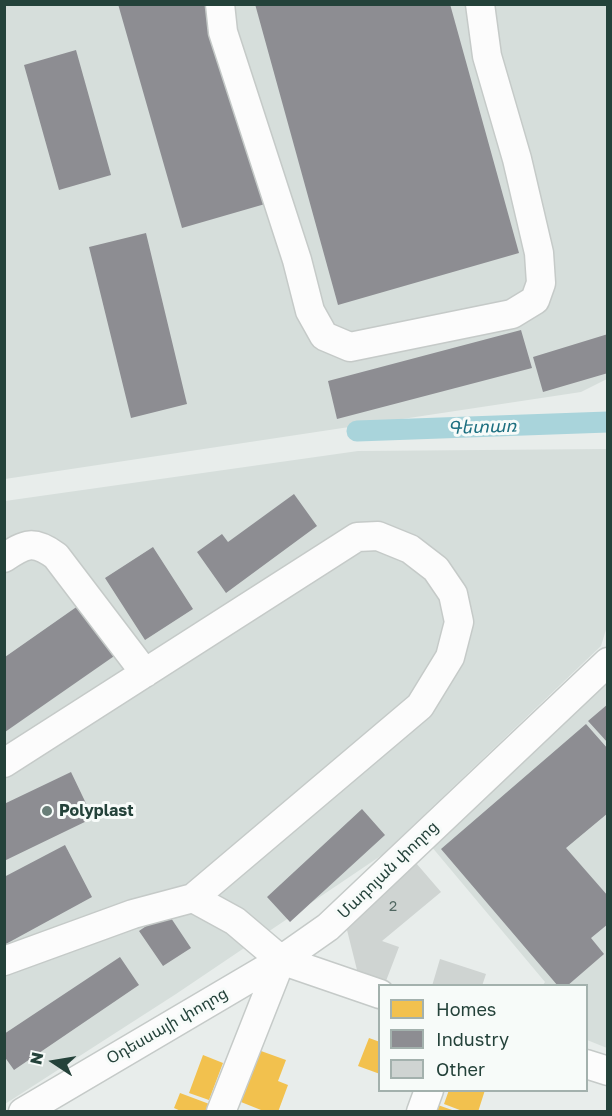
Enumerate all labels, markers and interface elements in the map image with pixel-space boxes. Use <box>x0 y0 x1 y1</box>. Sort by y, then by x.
water label: Գետառ <box>447 415 517 439</box>
place label: Polyplast <box>59 801 134 821</box>
marker: Polyplast <box>40 804 54 818</box>
street label: Մադոյան փողոց <box>334 817 442 923</box>
house number: 2 <box>389 899 397 915</box>
street label: Օդեսսայի փողոց <box>103 984 231 1068</box>
legend <box>378 984 588 1092</box>
text: Homes <box>436 998 496 1020</box>
text: Industry <box>436 1028 509 1050</box>
north arrow <box>24 1032 84 1092</box>
text: N <box>25 1050 47 1066</box>
text: Other <box>436 1058 485 1080</box>

